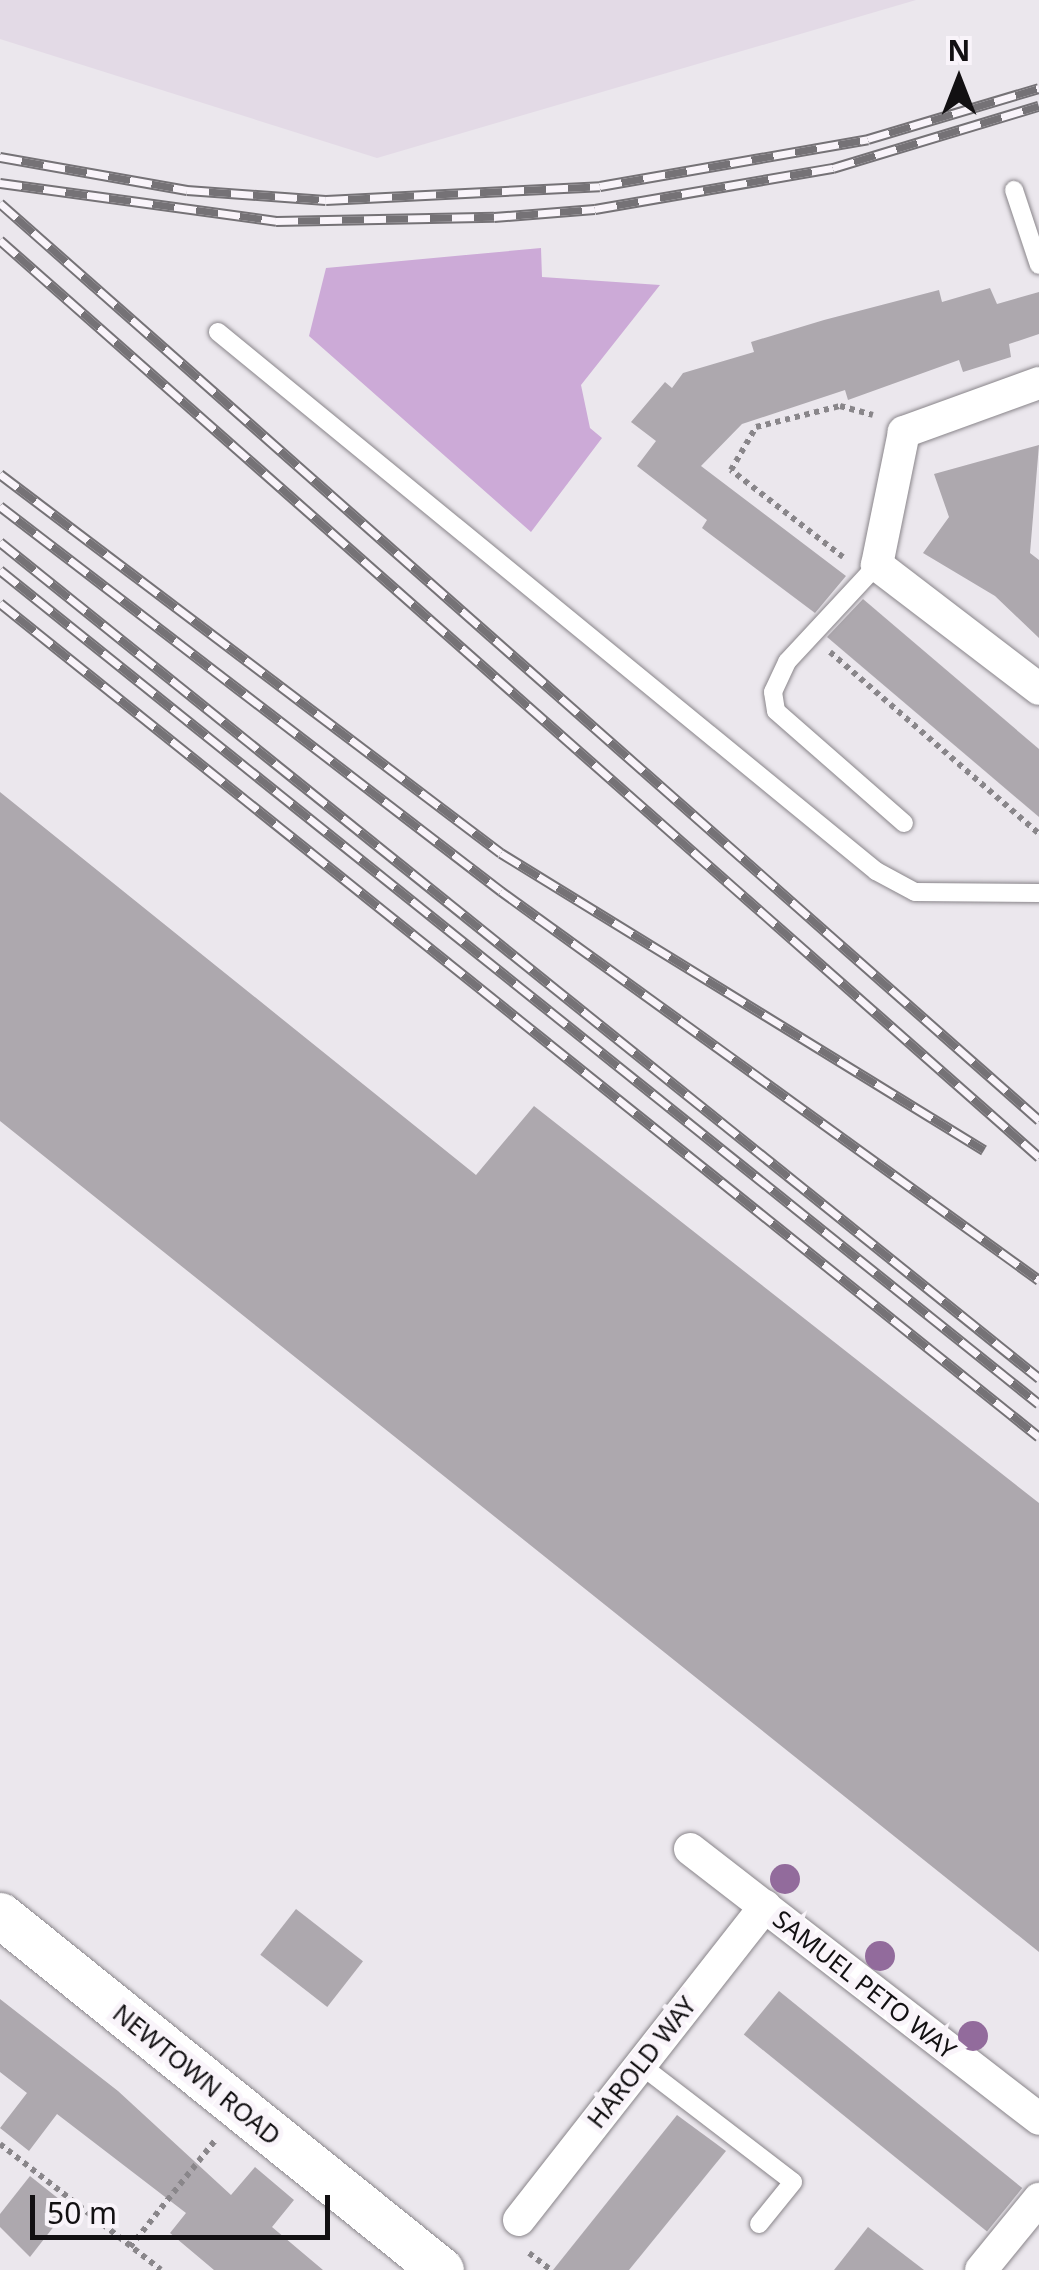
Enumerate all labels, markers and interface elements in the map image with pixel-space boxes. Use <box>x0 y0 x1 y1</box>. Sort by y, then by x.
north arrow <box>909 30 1009 130</box>
text: N <box>948 31 970 69</box>
street label: SAMUEL PETO WAY <box>768 1903 962 2065</box>
street label: HAROLD WAY <box>580 1990 702 2134</box>
street label: NEWTOWN ROAD <box>107 1997 287 2151</box>
scale bar <box>35 2175 335 2237</box>
text: 50 m <box>47 2192 117 2233</box>

